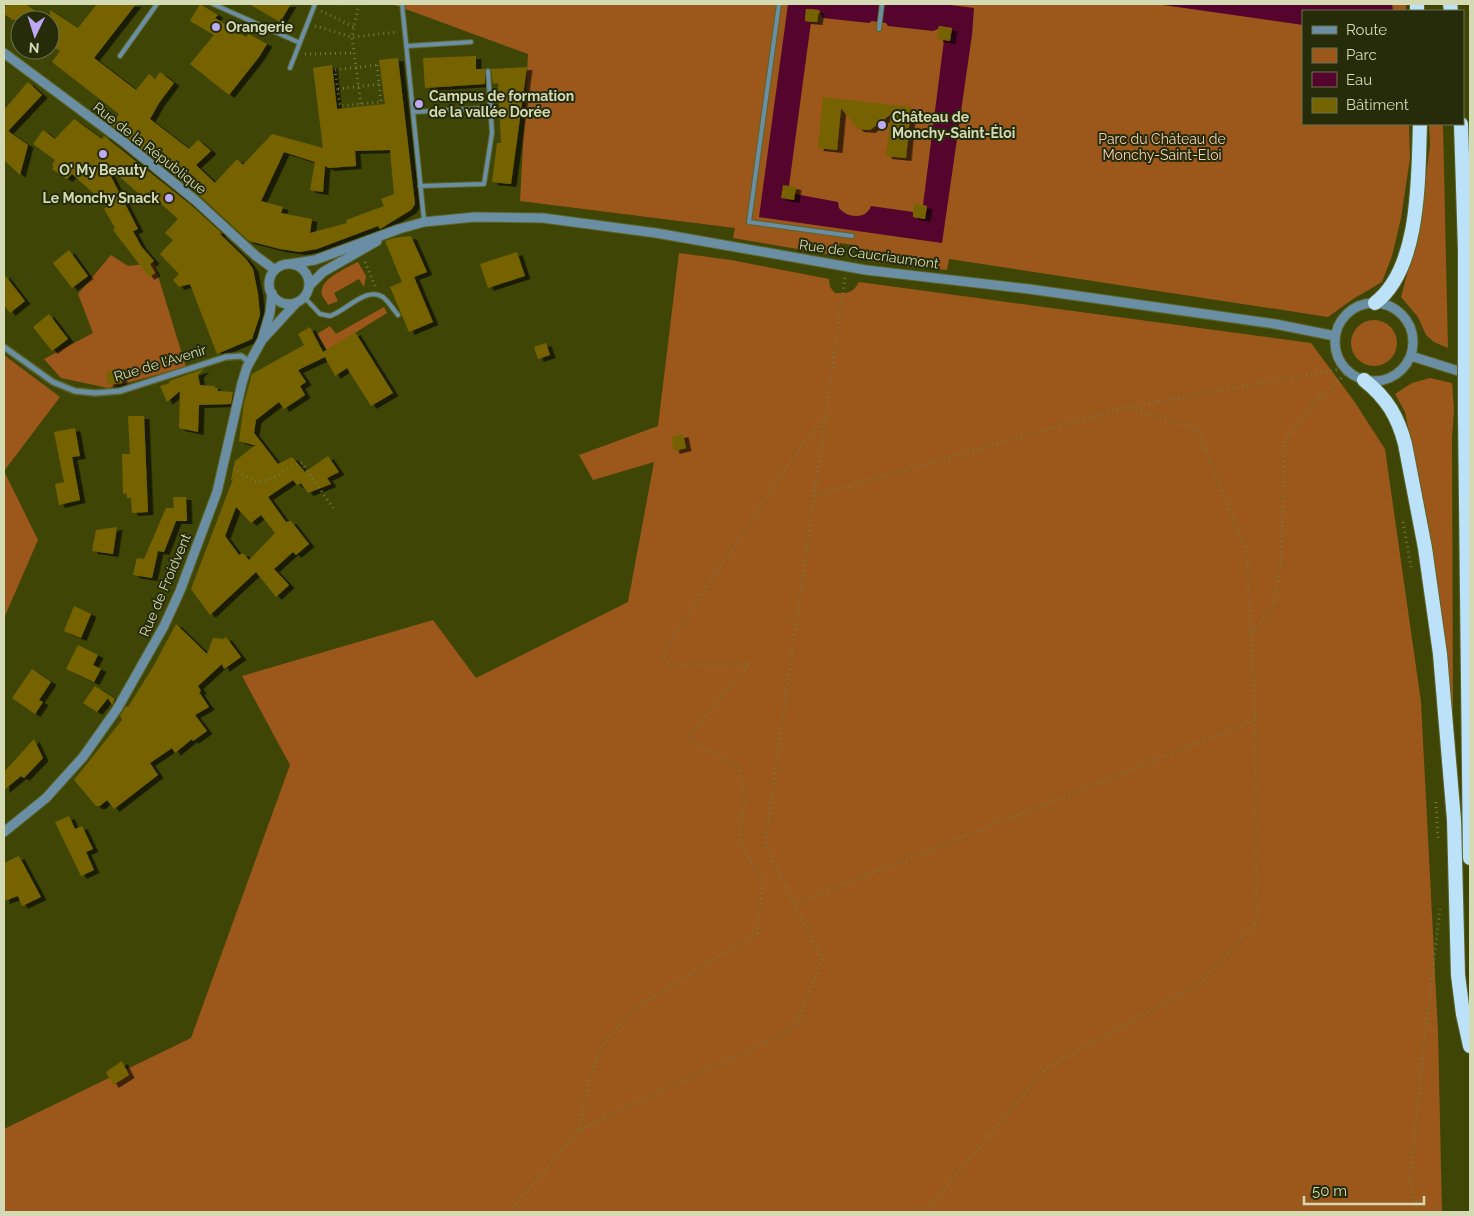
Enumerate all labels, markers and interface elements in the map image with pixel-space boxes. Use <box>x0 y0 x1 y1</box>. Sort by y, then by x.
north arrow <box>10 10 60 60</box>
legend <box>1302 10 1464 125</box>
place label: Orangerie <box>226 19 294 35</box>
marker: Orangerie <box>210 21 222 33</box>
text: Route <box>1346 21 1387 39</box>
text: N <box>28 40 40 56</box>
text: Parc <box>1346 46 1377 64</box>
text: Eau <box>1346 71 1372 89</box>
place label: Campus de formation de la vallée Dorée <box>429 88 574 120</box>
text: Bâtiment <box>1346 96 1409 114</box>
marker: Campus de formation de la vallée Dorée <box>413 98 425 110</box>
street label: Rue de la République <box>90 99 210 197</box>
place label: Château de Monchy-Saint-Éloi <box>892 109 1015 141</box>
marker: Château de Monchy-Saint-Éloi <box>876 119 888 131</box>
park label: Parc du Château de Monchy-Saint-Eloi <box>1098 131 1226 163</box>
marker: O' My Beauty <box>97 148 109 160</box>
place label: O' My Beauty <box>59 162 147 178</box>
place label: Le Monchy Snack <box>43 190 159 206</box>
marker: Le Monchy Snack <box>163 192 175 204</box>
street label: Rue de Caucriaumont <box>798 236 940 272</box>
street label: Rue de l'Avenir <box>112 341 208 385</box>
street label: Rue de Froidvent <box>136 531 194 639</box>
scale bar <box>1304 1174 1424 1206</box>
text: 50 m <box>1312 1182 1347 1200</box>

